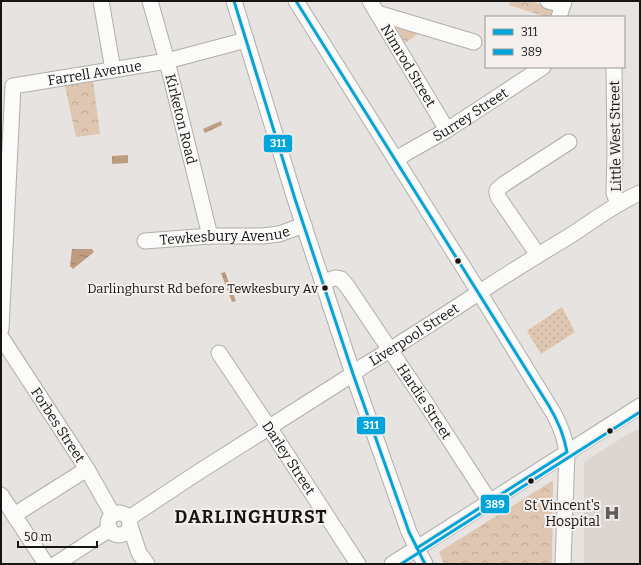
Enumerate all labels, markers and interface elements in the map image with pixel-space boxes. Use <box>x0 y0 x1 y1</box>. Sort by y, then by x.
legend <box>485 16 625 68</box>
street label: Nimrod Street <box>377 21 439 110</box>
text: 311 <box>521 25 538 39</box>
text: 389 <box>521 45 542 59</box>
street label: Farrell Avenue <box>47 57 143 89</box>
street label: Kirketon Road <box>161 72 200 166</box>
street label: Little West Street <box>606 80 625 192</box>
street label: Surrey Street <box>430 84 511 145</box>
line badge: 311 <box>263 134 293 153</box>
text: 311 <box>270 137 286 150</box>
street label: Tewkesbury Avenue <box>159 223 292 249</box>
unlabelled marker <box>453 256 463 266</box>
place label: Darlinghurst Rd before Tewkesbury Av <box>87 281 318 296</box>
marker: Darlinghurst Rd before Tewkesbury Av <box>320 283 330 293</box>
street label: Liverpool Street <box>366 300 462 370</box>
street label: Hardie Street <box>393 361 455 443</box>
street label: Forbes Street <box>27 385 89 466</box>
line badge: 311 <box>356 416 386 435</box>
street label: Darley Street <box>258 418 319 498</box>
text: 311 <box>363 419 379 432</box>
unlabelled marker <box>605 426 615 436</box>
unlabelled marker <box>526 476 536 486</box>
line badge: 389 <box>480 494 510 514</box>
place label: St Vincent's Hospital <box>524 497 600 530</box>
text: 389 <box>485 498 505 511</box>
hospital icon: St Vincent's Hospital <box>603 504 621 522</box>
district label: DARLINGHURST <box>175 506 327 528</box>
scale bar <box>18 523 97 549</box>
text: 50 m <box>24 530 53 544</box>

